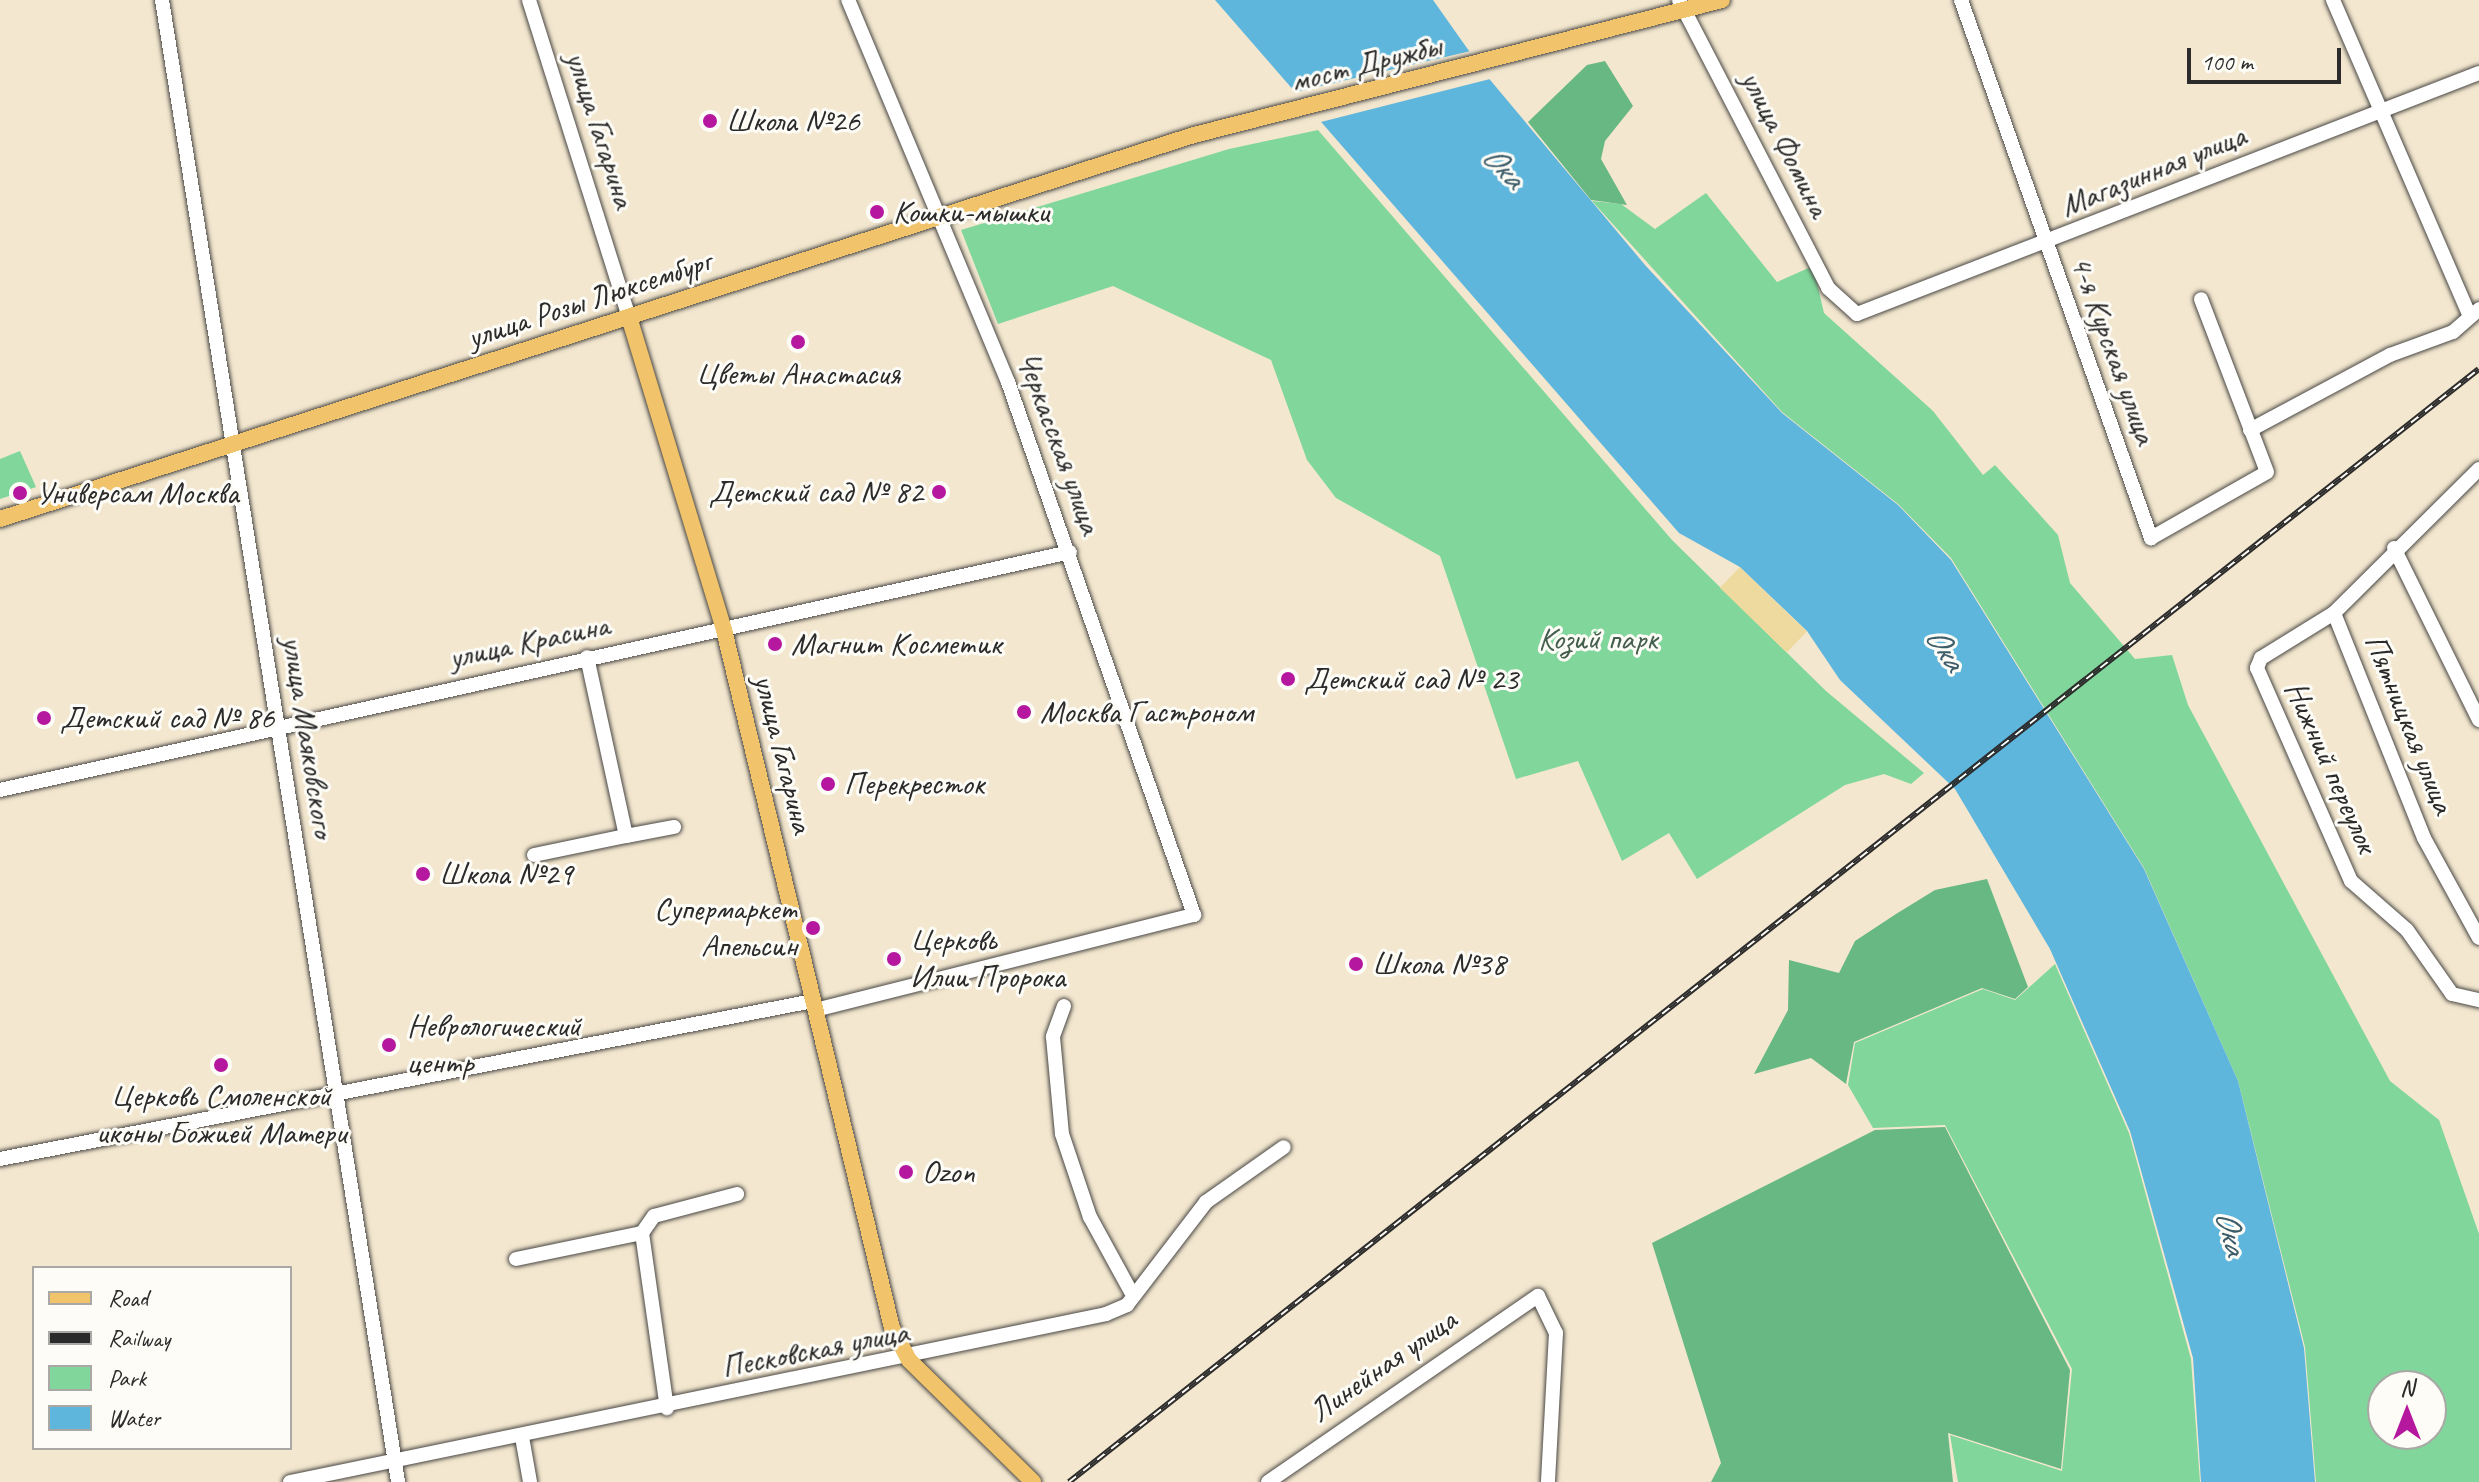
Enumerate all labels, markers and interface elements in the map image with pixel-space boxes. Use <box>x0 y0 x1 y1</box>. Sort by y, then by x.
street label: мост Дружбы <box>1287 27 1445 101</box>
scale bar <box>2191 32 2345 82</box>
street label: улица Гагарина <box>557 46 643 214</box>
text: 100 m <box>2201 47 2253 77</box>
street label: улица Фомина <box>1732 65 1838 223</box>
place label: Школа №26 <box>726 102 860 140</box>
marker: Школа №26 <box>701 112 719 130</box>
street label: Магазинная улица <box>2053 116 2253 226</box>
water label: Ока <box>1474 136 1534 196</box>
place label: Кошки-мышки <box>893 193 1049 231</box>
marker: Кошки-мышки <box>868 203 886 221</box>
street label: улица Розы Люксембург <box>462 242 716 358</box>
street label: 4-я Курская улица <box>2061 251 2165 449</box>
marker: Цветы Анастасия <box>789 333 807 351</box>
street label: Черкасская улица <box>1008 346 1110 540</box>
place label: Цветы Анастасия <box>696 355 900 393</box>
place label: Детский сад № 82 <box>709 473 923 511</box>
place label: Универсам Москва <box>36 474 238 512</box>
marker: Детский сад № 82 <box>930 483 948 501</box>
marker: Универсам Москва <box>11 484 29 502</box>
street label: улица Красина <box>445 606 613 678</box>
water label: Ока <box>1917 618 1975 678</box>
park label: Козий парк <box>1538 620 1658 658</box>
place label: Магнит Косметик <box>791 625 997 663</box>
street label: Пятницкая улица <box>2355 627 2463 821</box>
street label: улица Маяковского <box>273 633 343 841</box>
marker: Магнит Косметик <box>766 635 784 653</box>
place label: Детский сад № 23 <box>1304 660 1518 698</box>
street label: улица Гагарина <box>745 670 821 838</box>
marker: Детский сад № 23 <box>1279 670 1297 688</box>
street label: Нижний переулок <box>2276 675 2386 859</box>
place label: Москва Гастроном <box>1040 693 1247 731</box>
place label: Детский сад № 86 <box>60 699 274 737</box>
marker: Москва Гастроном <box>1015 703 1033 721</box>
marker: Детский сад № 86 <box>35 709 53 727</box>
place label: Перекресток <box>844 765 984 803</box>
marker: Перекресток <box>819 775 837 793</box>
place label: Школа №29 <box>439 855 573 893</box>
marker: Школа №29 <box>414 865 432 883</box>
place label: Супермаркет Апельсин <box>654 891 797 966</box>
marker: Супермаркет Апельсин <box>804 919 822 937</box>
place label: Церковь Илии Пророка <box>910 922 1066 997</box>
place label: Школа №38 <box>1372 945 1506 983</box>
marker: Церковь Илии Пророка <box>885 950 903 968</box>
marker: Школа №38 <box>1347 955 1365 973</box>
place label: Неврологический центр <box>407 1008 581 1083</box>
marker: Неврологический центр <box>378 1034 400 1056</box>
marker: Церковь Смоленской иконы Божией Матери <box>212 1056 230 1074</box>
place label: Церковь Смоленской иконы Божией Матери <box>96 1078 346 1153</box>
place label: Ozon <box>922 1153 975 1191</box>
marker: Ozon <box>897 1163 915 1181</box>
water label: Ока <box>2207 1206 2257 1258</box>
legend <box>32 1266 292 1450</box>
text: Road <box>108 1283 148 1313</box>
street label: Линейная улица <box>1301 1300 1465 1432</box>
street label: Песковская улица <box>718 1313 912 1387</box>
text: Railway <box>108 1323 170 1353</box>
text: Park <box>108 1363 146 1393</box>
north arrow <box>2367 1370 2447 1450</box>
text: N <box>2400 1374 2414 1402</box>
text: Water <box>108 1403 160 1433</box>

